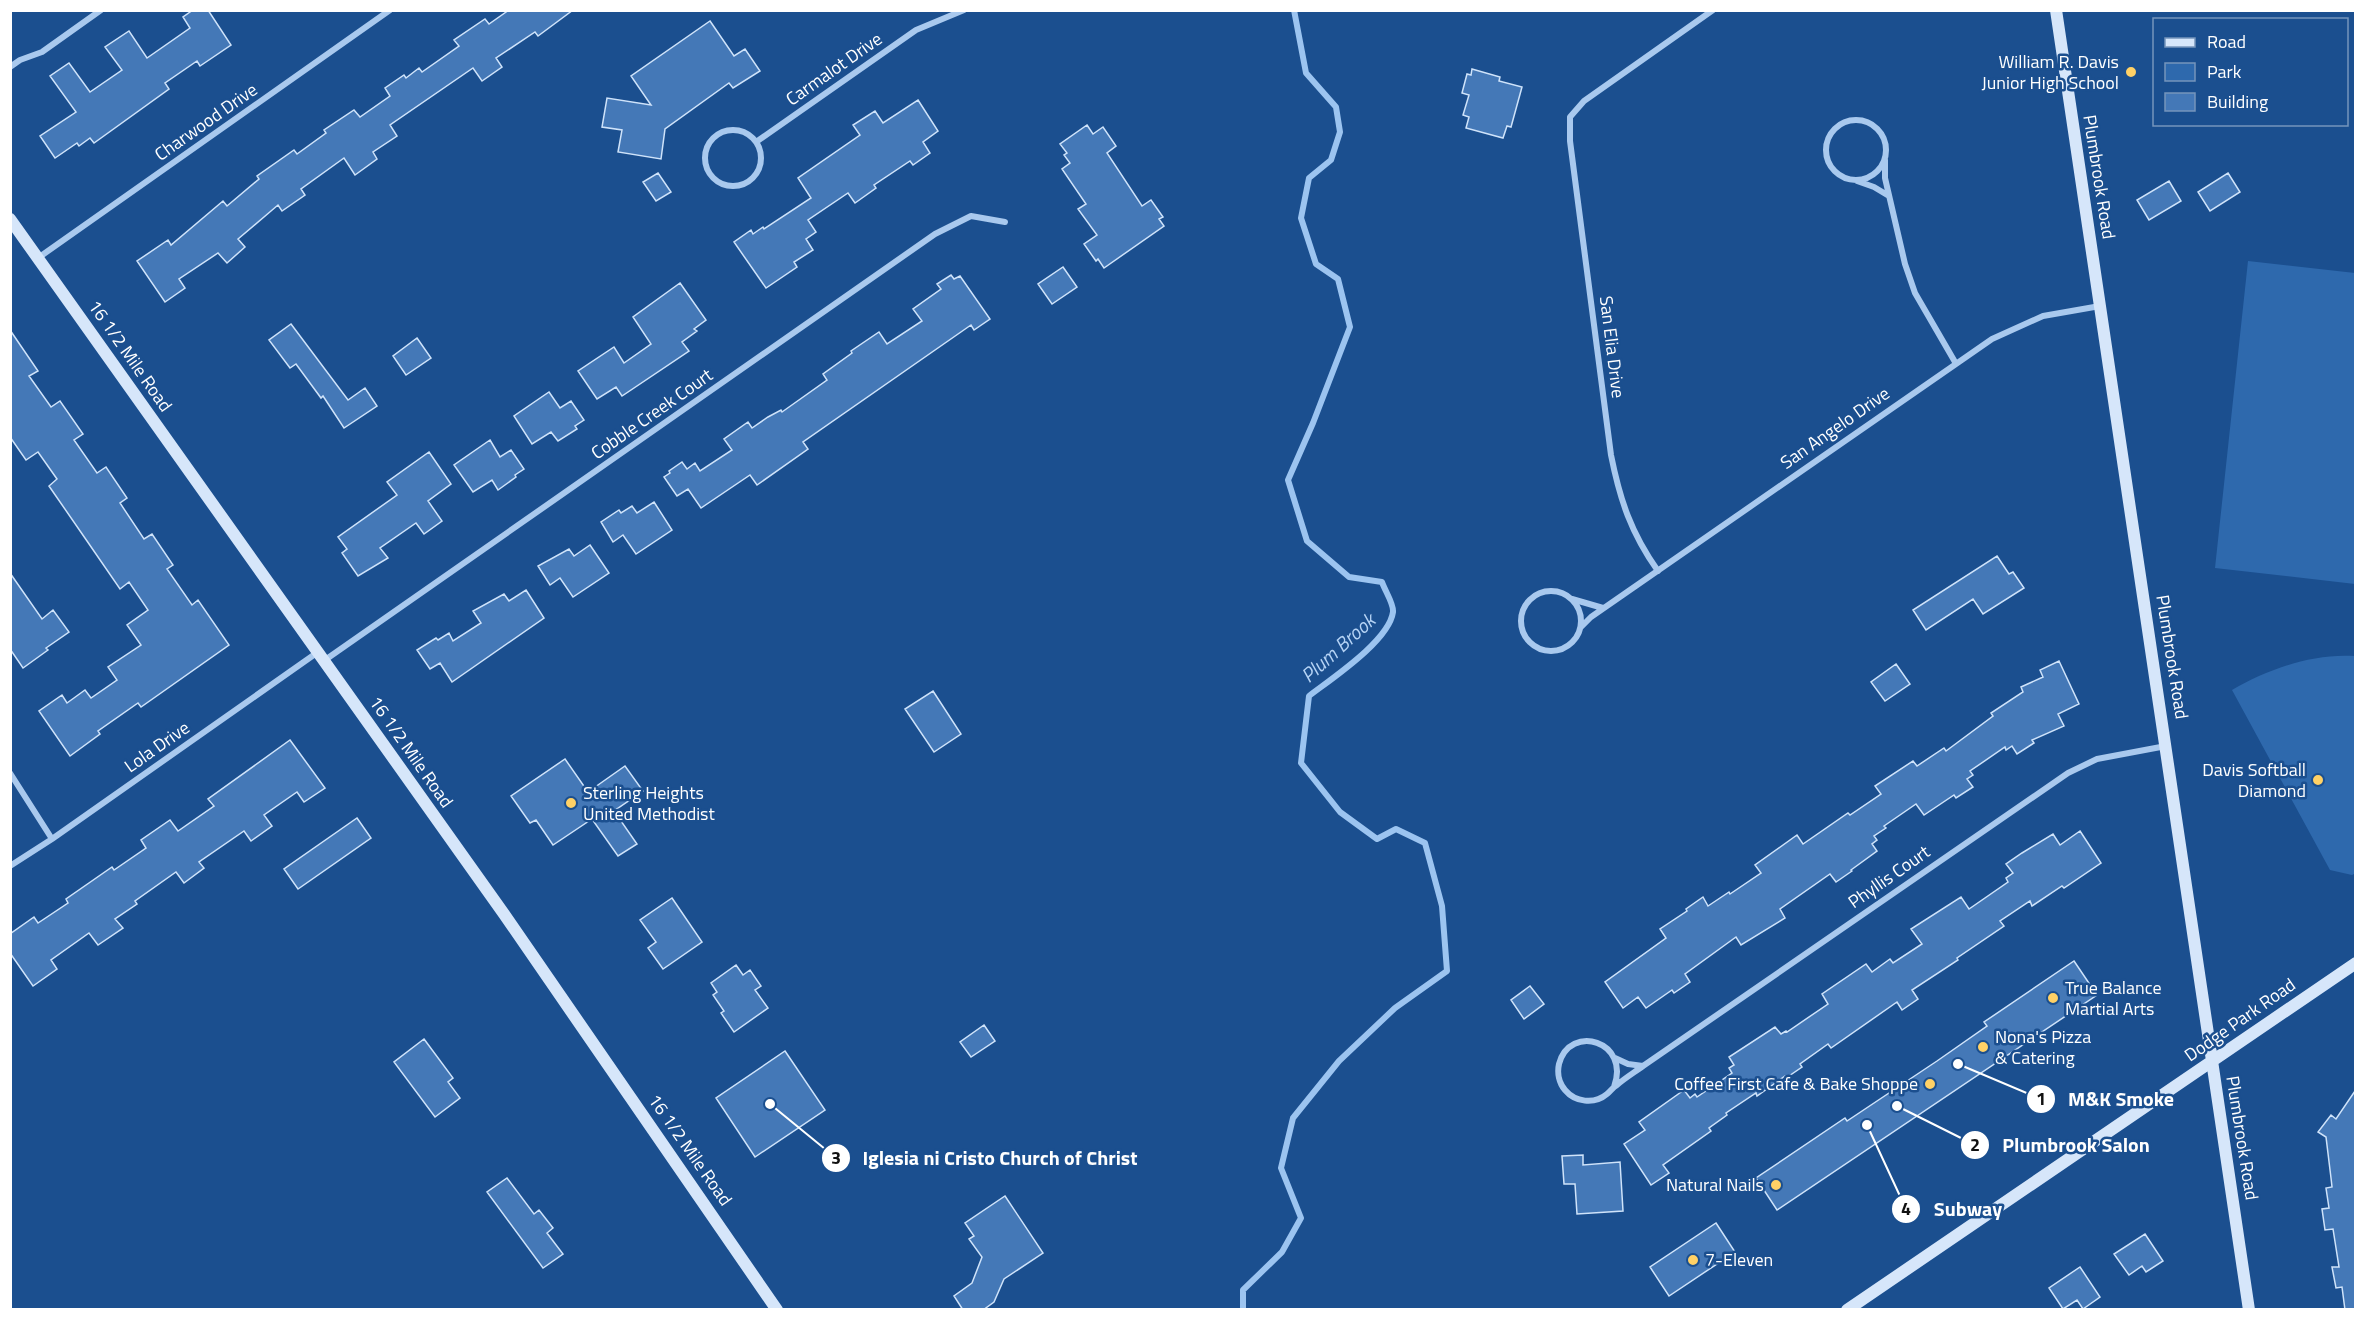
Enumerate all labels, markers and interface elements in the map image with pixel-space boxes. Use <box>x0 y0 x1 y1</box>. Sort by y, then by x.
legend <box>2153 18 2348 126</box>
street label: Carmalot Drive <box>780 25 887 112</box>
text: Road <box>2207 28 2246 55</box>
place label: William R. Davis Junior High School <box>1982 48 2119 96</box>
text: Park <box>2207 58 2242 85</box>
marker: William R. Davis Junior High School <box>2124 65 2138 79</box>
street label: Charwood Drive <box>149 76 263 167</box>
text: Building <box>2207 88 2268 115</box>
street label: Plumbrook Road <box>2076 113 2123 241</box>
street label: 16 1/2 Mile Road <box>82 294 179 417</box>
street label: San Elia Drive <box>1593 294 1632 400</box>
street label: Cobble Creek Court <box>585 361 719 466</box>
street label: San Angelo Drive <box>1774 380 1895 475</box>
street label: Plumbrook Road <box>2149 593 2196 721</box>
water label: Plum Brook <box>1293 604 1384 690</box>
street label: 16 1/2 Mile Road <box>363 690 460 813</box>
street label: Lola Drive <box>118 714 195 779</box>
place label: Davis Softball Diamond <box>2202 756 2306 804</box>
marker: Davis Softball Diamond <box>2311 773 2325 787</box>
place label: Sterling Heights United Methodist <box>583 779 715 827</box>
marker: Sterling Heights United Methodist <box>564 796 578 810</box>
street label: Phyllis Court <box>1842 838 1936 915</box>
street label: Dodge Park Road <box>2179 971 2301 1068</box>
place label: True Balance Martial Arts <box>2065 974 2162 1022</box>
marker: True Balance Martial Arts <box>2046 991 2060 1005</box>
place label: Nona's Pizza & Catering <box>1995 1023 2091 1071</box>
marker: Nona's Pizza & Catering <box>1976 1040 1990 1054</box>
place label: Coffee First Cafe & Bake Shoppe <box>1674 1070 1918 1097</box>
street label: Plumbrook Road <box>2219 1074 2266 1202</box>
marker: Coffee First Cafe & Bake Shoppe <box>1923 1077 1937 1091</box>
callout: M&K Smoke <box>2026 1080 2186 1118</box>
text: M&K Smoke <box>2068 1083 2174 1114</box>
text: 1 <box>2036 1085 2046 1112</box>
street label: 16 1/2 Mile Road <box>642 1088 739 1211</box>
callout: Plumbrook Salon <box>1960 1126 2161 1164</box>
text: Plumbrook Salon <box>2002 1129 2150 1160</box>
text: 2 <box>1970 1131 1980 1158</box>
callout: Iglesia ni Cristo Church of Christ <box>821 1139 1150 1177</box>
text: Iglesia ni Cristo Church of Christ <box>862 1142 1138 1173</box>
text: 3 <box>831 1144 841 1171</box>
place label: Natural Nails <box>1666 1171 1764 1198</box>
marker: Natural Nails <box>1769 1178 1783 1192</box>
callout: Subway <box>1891 1190 2014 1228</box>
text: Subway <box>1934 1193 2002 1224</box>
text: 4 <box>1901 1195 1911 1222</box>
place label: 7-Eleven <box>1705 1246 1773 1273</box>
marker: 7-Eleven <box>1686 1253 1700 1267</box>

